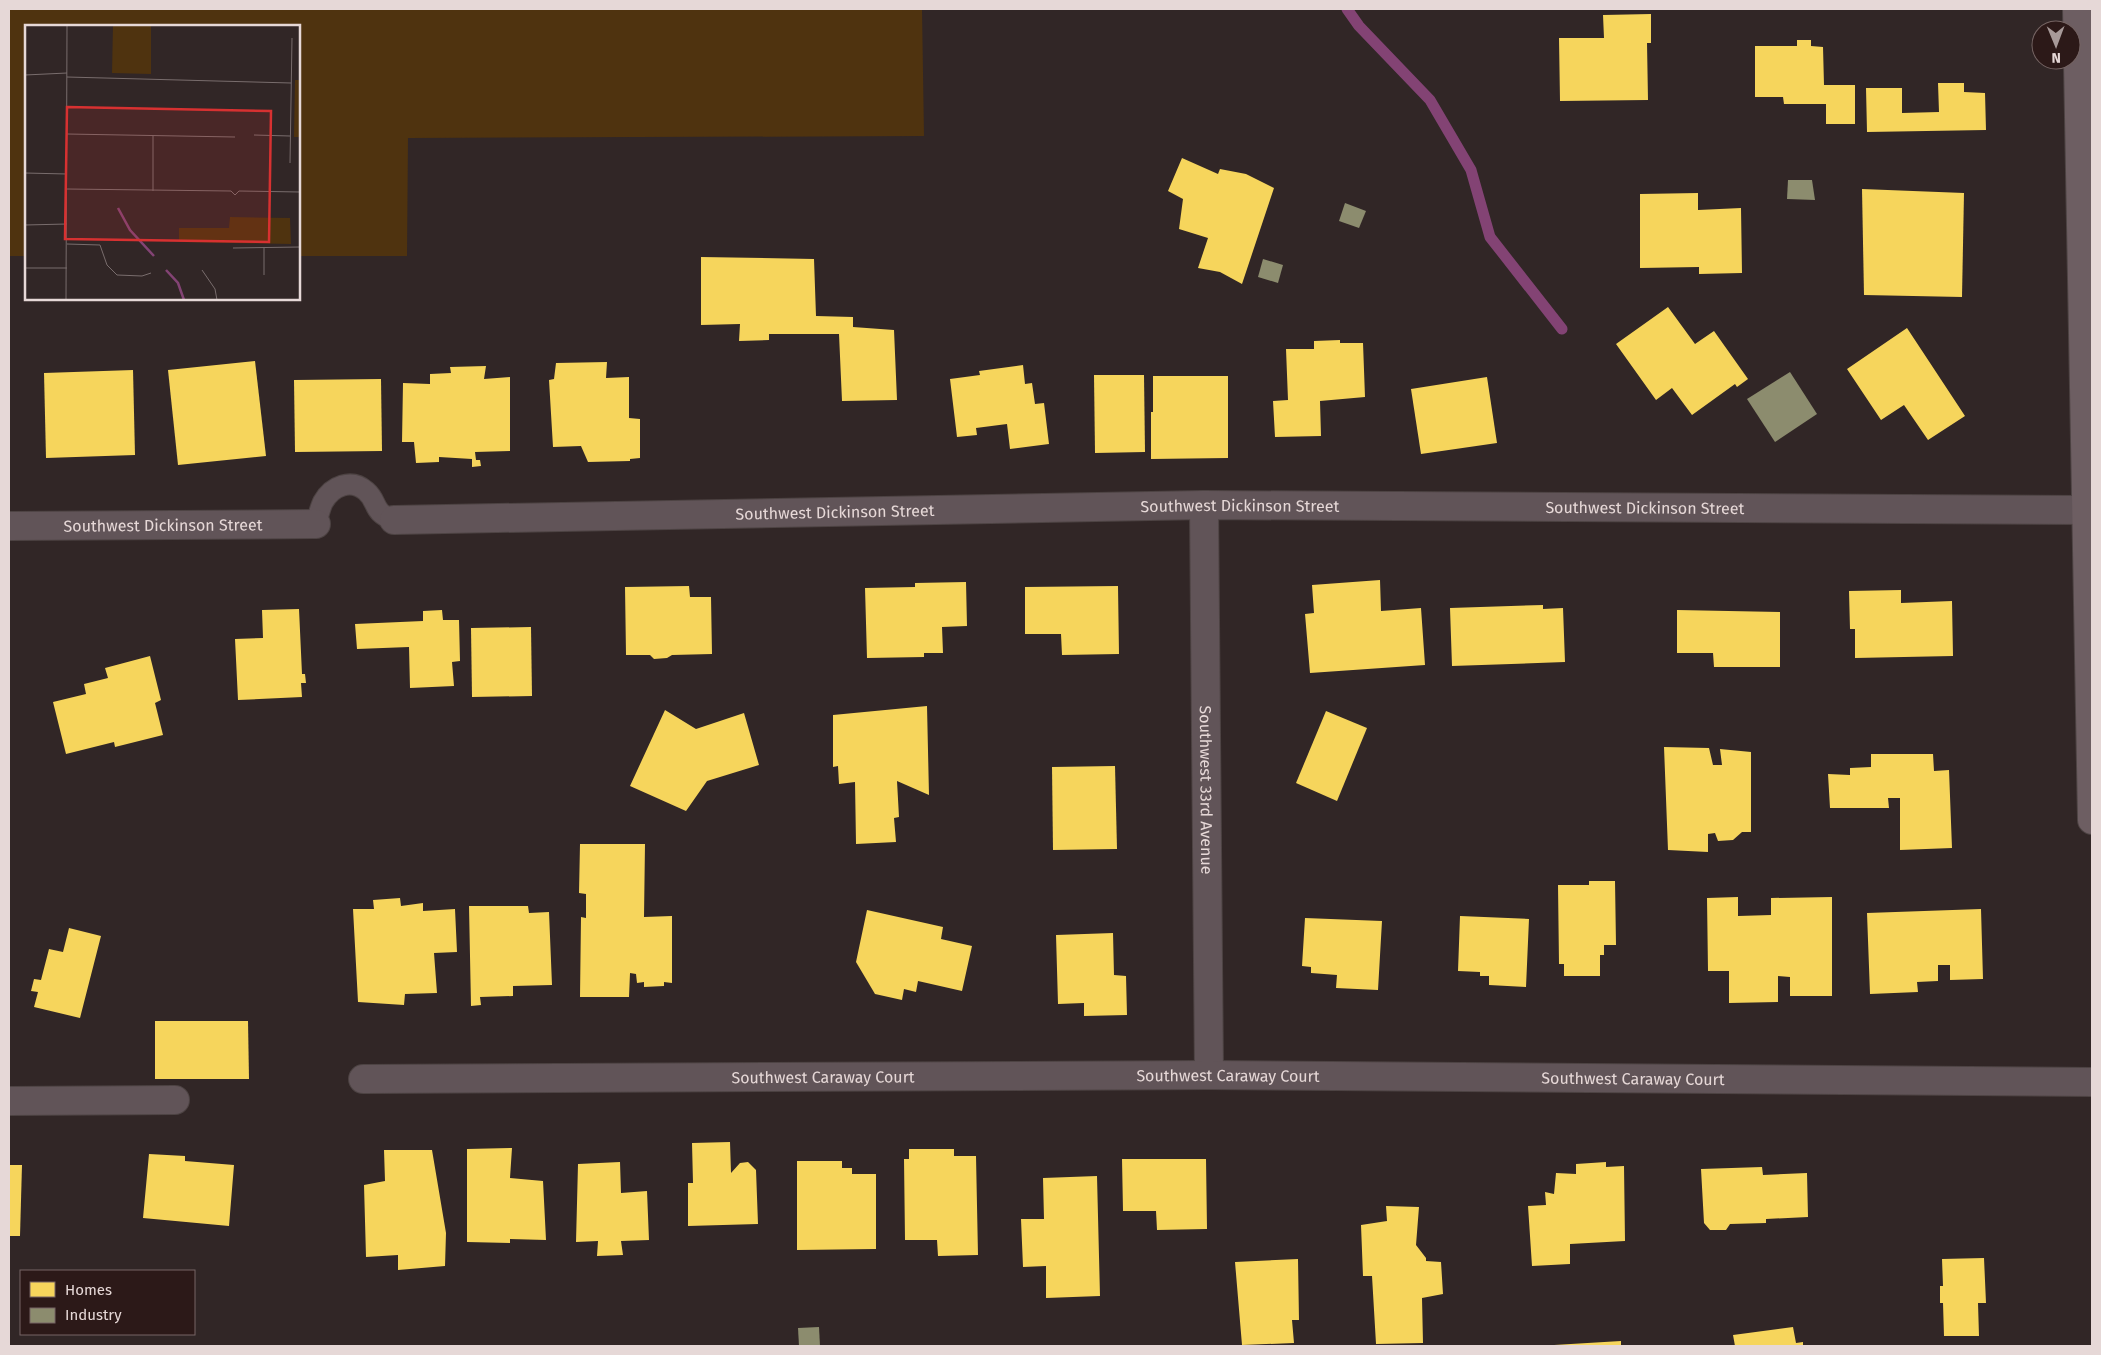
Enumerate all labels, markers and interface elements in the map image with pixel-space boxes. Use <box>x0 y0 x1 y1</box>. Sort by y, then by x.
north arrow <box>2031 20 2081 70</box>
inset map <box>25 25 300 300</box>
text: N <box>2051 49 2061 66</box>
street label: Southwest Dickinson Street <box>1140 495 1340 516</box>
street label: Southwest Dickinson Street <box>1545 497 1745 518</box>
street label: Southwest Dickinson Street <box>735 500 935 523</box>
street label: Southwest Dickinson Street <box>64 515 263 535</box>
street label: Southwest 33rd Avenue <box>1196 705 1217 875</box>
street label: Southwest Caraway Court <box>1136 1065 1320 1085</box>
street label: Southwest Caraway Court <box>731 1067 915 1087</box>
street label: Southwest Caraway Court <box>1541 1068 1725 1089</box>
legend <box>20 1270 195 1335</box>
text: Homes <box>65 1281 112 1299</box>
text: Industry <box>65 1306 122 1324</box>

